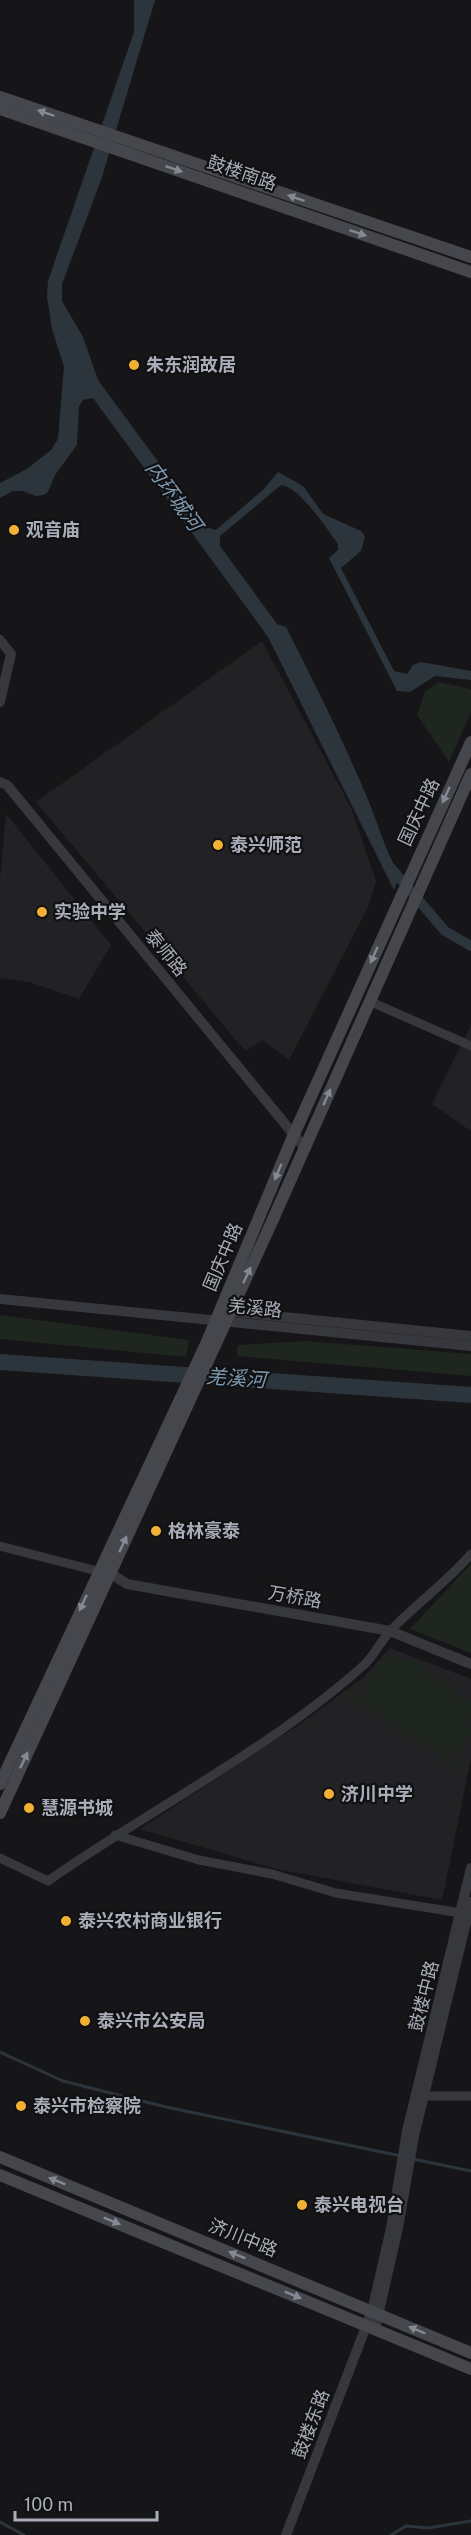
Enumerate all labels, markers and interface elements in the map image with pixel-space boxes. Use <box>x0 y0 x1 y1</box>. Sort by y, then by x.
one-way arrow <box>37 108 55 117</box>
street label: 鼓楼南路 <box>205 151 280 194</box>
one-way arrow <box>165 164 183 174</box>
one-way arrow <box>287 192 305 202</box>
one-way arrow <box>349 228 367 238</box>
place label: 朱东润故居 <box>146 354 236 375</box>
marker: 朱东润故居 <box>127 358 141 372</box>
water label: 内环城河 <box>141 457 210 539</box>
place label: 观音庙 <box>26 519 80 540</box>
marker: 观音庙 <box>7 523 21 537</box>
street label: 国庆中路 <box>394 775 443 849</box>
one-way arrow <box>442 786 451 803</box>
place label: 泰兴师范 <box>230 834 302 855</box>
marker: 泰兴师范 <box>211 838 225 852</box>
place label: 实验中学 <box>54 901 126 922</box>
marker: 实验中学 <box>35 905 49 919</box>
street label: 泰师路 <box>141 925 192 980</box>
one-way arrow <box>369 947 378 964</box>
one-way arrow <box>322 1087 332 1105</box>
one-way arrow <box>273 1163 282 1181</box>
street label: 国庆中路 <box>199 1220 246 1294</box>
one-way arrow <box>243 1266 252 1283</box>
street label: 羌溪路 <box>227 1294 283 1321</box>
water label: 羌溪河 <box>205 1364 271 1392</box>
place label: 格林豪泰 <box>168 1520 240 1541</box>
marker: 格林豪泰 <box>149 1524 163 1538</box>
one-way arrow <box>119 1536 128 1553</box>
street label: 万桥路 <box>267 1581 323 1612</box>
one-way arrow <box>77 1594 87 1612</box>
one-way arrow <box>20 1751 29 1768</box>
place label: 济川中学 <box>341 1783 413 1804</box>
marker: 济川中学 <box>322 1787 336 1801</box>
place label: 慧源书城 <box>41 1797 113 1818</box>
marker: 慧源书城 <box>22 1801 36 1815</box>
place label: 泰兴农村商业银行 <box>78 1910 222 1931</box>
marker: 泰兴农村商业银行 <box>59 1914 73 1928</box>
street label: 鼓楼中路 <box>405 1958 442 2033</box>
place label: 泰兴市公安局 <box>97 2010 205 2031</box>
marker: 泰兴市公安局 <box>78 2014 92 2028</box>
place label: 泰兴市检察院 <box>33 2095 141 2116</box>
marker: 泰兴市检察院 <box>14 2099 28 2113</box>
one-way arrow <box>48 2176 66 2185</box>
place label: 泰兴电视台 <box>314 2194 404 2215</box>
marker: 泰兴电视台 <box>295 2198 309 2212</box>
street label: 济川中路 <box>206 2214 280 2261</box>
one-way arrow <box>104 2216 122 2226</box>
one-way arrow <box>228 2250 246 2259</box>
one-way arrow <box>284 2291 302 2300</box>
one-way arrow <box>408 2325 426 2334</box>
street label: 鼓楼东路 <box>288 2386 333 2461</box>
scale bar <box>15 2484 158 2522</box>
text: 100 m <box>24 2494 73 2515</box>

